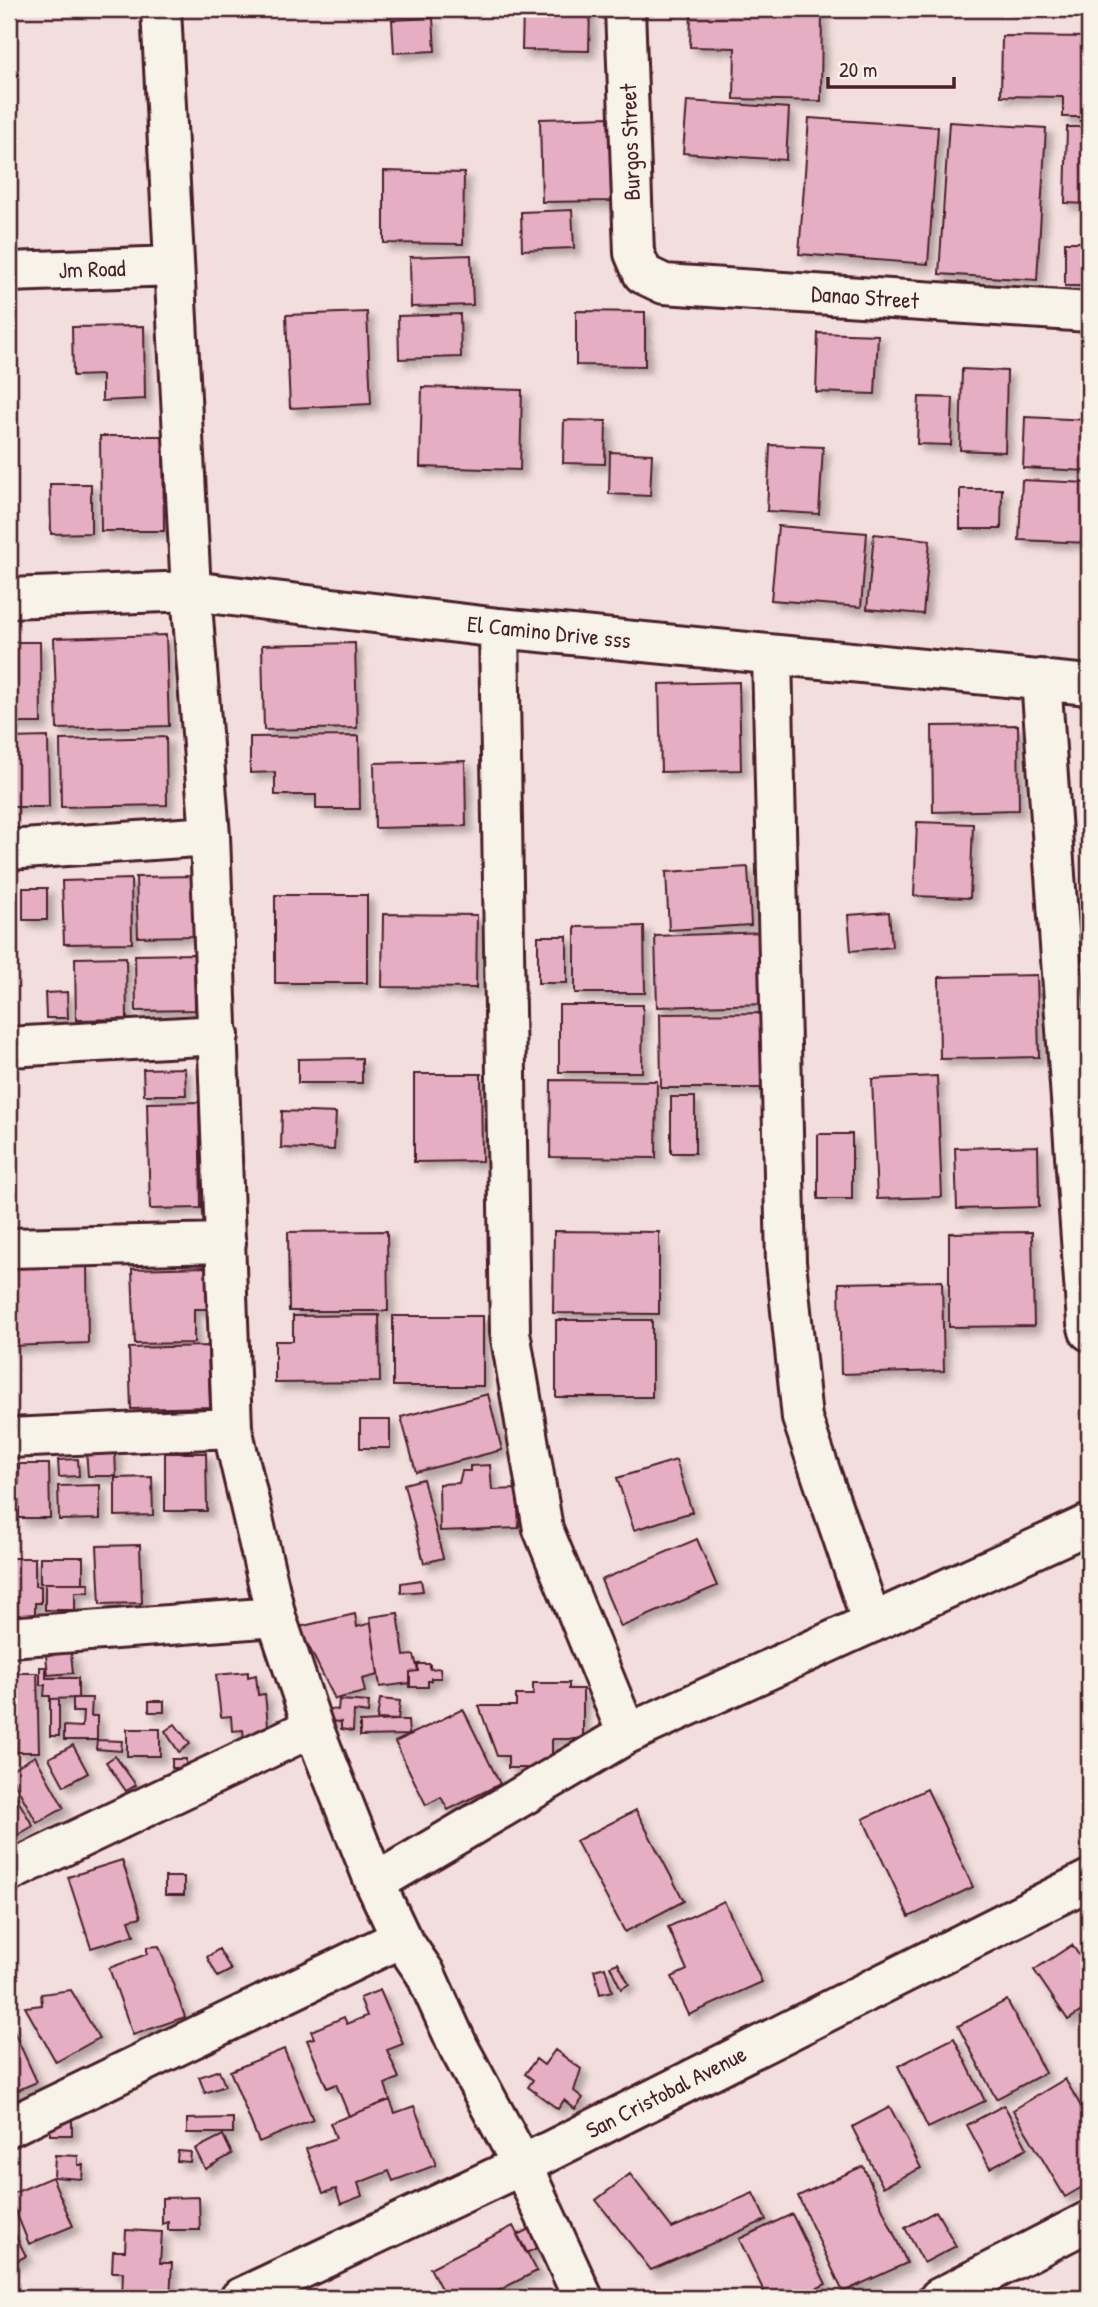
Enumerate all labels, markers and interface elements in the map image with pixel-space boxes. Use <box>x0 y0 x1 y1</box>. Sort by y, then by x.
scale bar <box>828 46 954 90</box>
text: 20 m <box>839 55 877 84</box>
street label: Burgos Street <box>612 82 647 201</box>
street label: Jm Road <box>58 252 126 285</box>
street label: Danao Street <box>810 277 921 316</box>
street label: El Camino Drive sss <box>466 608 632 656</box>
street label: San Cristobal Avenue <box>580 2038 751 2145</box>

